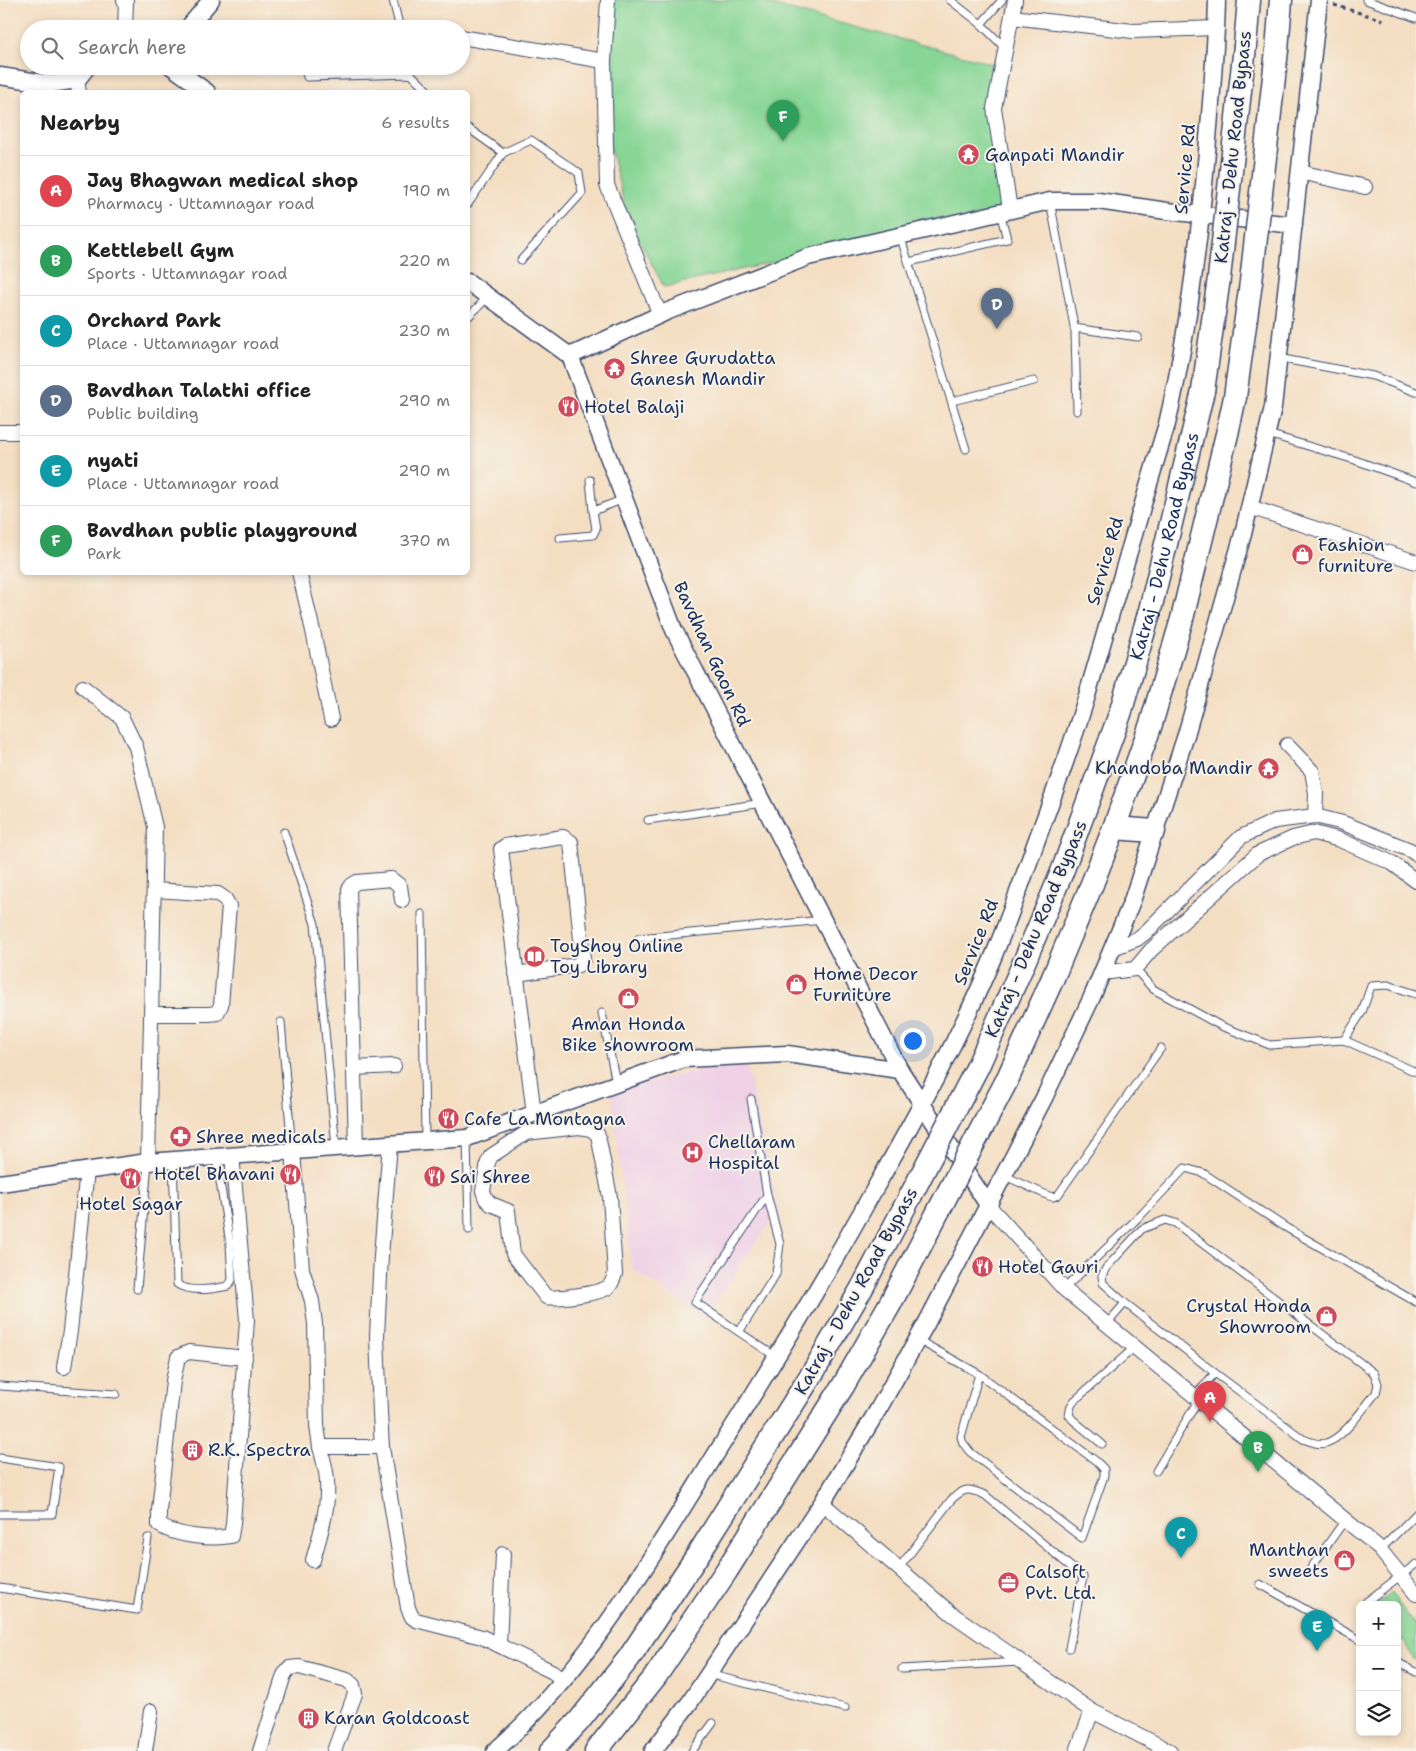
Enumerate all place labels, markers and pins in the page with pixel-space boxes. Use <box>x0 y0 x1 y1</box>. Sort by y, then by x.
pin: F <box>767 100 799 141</box>
temple icon: Ganpati Mandir <box>957 143 981 167</box>
place label: Ganpati Mandir <box>985 143 1125 167</box>
pin: D <box>981 288 1013 329</box>
place label: Shree Gurudatta Ganesh Mandir <box>630 346 775 391</box>
temple icon: Shree Gurudatta Ganesh Mandir <box>602 356 626 380</box>
restaurant icon: Hotel Balaji <box>556 395 580 419</box>
place label: Hotel Balaji <box>584 395 685 419</box>
place label: Fashion furniture <box>1318 533 1394 578</box>
shop icon: Fashion furniture <box>1290 543 1314 567</box>
place label: Khandoba Mandir <box>1095 756 1253 780</box>
temple icon: Khandoba Mandir <box>1257 756 1281 780</box>
place label: ToyShoy Online Toy Library <box>550 934 683 979</box>
library icon: ToyShoy Online Toy Library <box>522 944 546 968</box>
place label: Home Decor Furniture <box>813 962 918 1007</box>
shop icon: Home Decor Furniture <box>785 972 809 996</box>
shop icon: Aman Honda Bike showroom <box>616 987 640 1011</box>
place label: Aman Honda Bike showroom <box>562 1012 694 1057</box>
restaurant icon: Cafe La Montagna <box>436 1107 460 1131</box>
place label: Cafe La Montagna <box>464 1107 625 1131</box>
pharmacy icon: Shree medicals <box>168 1125 192 1149</box>
place label: Shree medicals <box>196 1125 326 1149</box>
place label: Chellaram Hospital <box>708 1130 796 1175</box>
hospital icon: Chellaram Hospital <box>680 1140 704 1164</box>
place label: Hotel Bhavani <box>154 1162 275 1186</box>
restaurant icon: Hotel Bhavani <box>279 1162 303 1186</box>
restaurant icon: Sai Shree <box>422 1165 446 1189</box>
place label: Sai Shree <box>450 1165 531 1189</box>
restaurant icon: Hotel Sagar <box>119 1167 143 1191</box>
place label: Hotel Sagar <box>79 1192 183 1216</box>
restaurant icon: Hotel Gauri <box>970 1255 994 1279</box>
place label: Hotel Gauri <box>998 1255 1099 1279</box>
place label: Crystal Honda Showroom <box>1186 1294 1311 1339</box>
shop icon: Crystal Honda Showroom <box>1315 1304 1339 1328</box>
pin: A <box>1194 1381 1226 1422</box>
pin: B <box>1242 1431 1274 1472</box>
building icon: R.K. Spectra <box>180 1438 204 1462</box>
place label: R.K. Spectra <box>208 1438 311 1462</box>
pin: C <box>1165 1517 1197 1558</box>
place label: Manthan sweets <box>1249 1538 1329 1583</box>
shop icon: Manthan sweets <box>1333 1548 1357 1572</box>
place label: Calsoft Pvt. Ltd. <box>1025 1560 1096 1605</box>
office icon: Calsoft Pvt. Ltd. <box>997 1570 1021 1594</box>
pin: E <box>1301 1610 1333 1651</box>
building icon: Karan Goldcoast <box>296 1706 320 1730</box>
place label: Karan Goldcoast <box>324 1706 470 1730</box>

